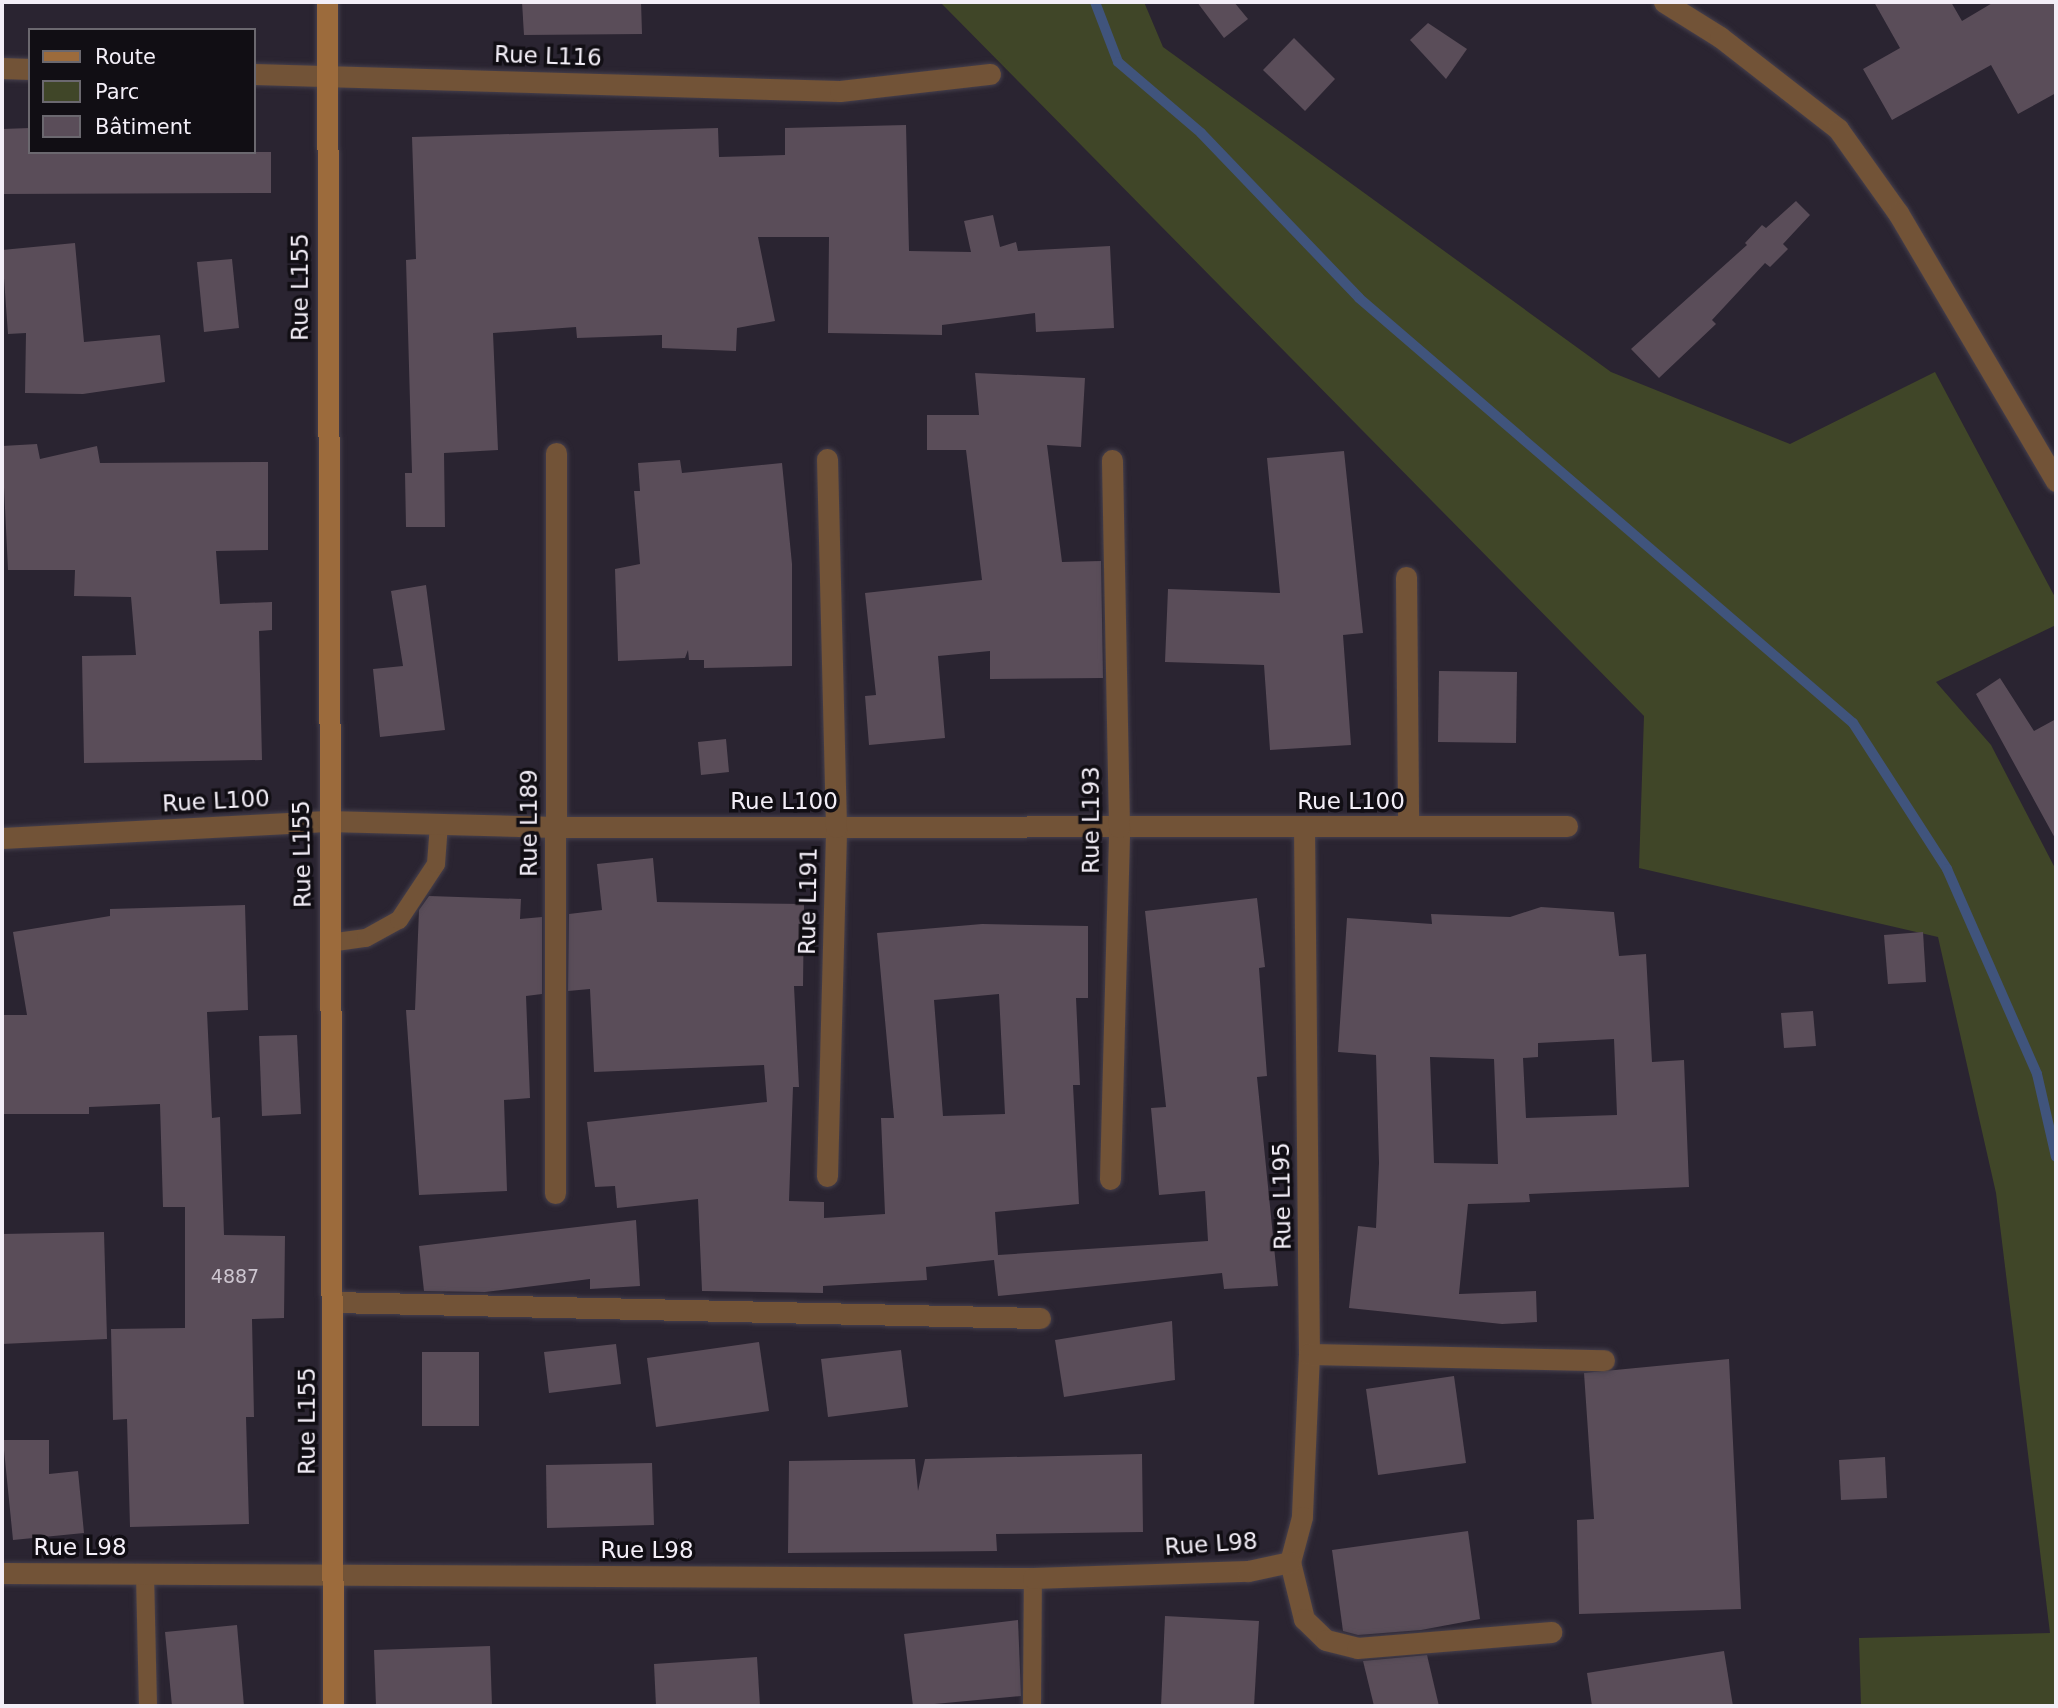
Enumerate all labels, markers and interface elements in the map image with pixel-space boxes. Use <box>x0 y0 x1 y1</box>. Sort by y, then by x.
legend <box>28 28 256 154</box>
street label: Rue L116 <box>494 40 602 72</box>
text: Route <box>95 45 156 69</box>
text: Parc <box>95 80 139 104</box>
text: Bâtiment <box>95 115 191 139</box>
street label: Rue L155 <box>286 233 314 341</box>
street label: Rue L193 <box>1077 766 1105 874</box>
street label: Rue L189 <box>515 769 543 877</box>
street label: Rue L100 <box>162 784 270 818</box>
street label: Rue L100 <box>730 787 838 815</box>
street label: Rue L100 <box>1297 787 1405 815</box>
street label: Rue L155 <box>287 800 317 908</box>
street label: Rue L191 <box>793 847 823 955</box>
street label: Rue L195 <box>1267 1142 1297 1250</box>
house number: 4887 <box>211 1266 259 1288</box>
street label: Rue L155 <box>293 1367 321 1475</box>
street label: Rue L98 <box>1164 1527 1258 1561</box>
street label: Rue L98 <box>33 1533 127 1561</box>
street label: Rue L98 <box>600 1536 694 1564</box>

